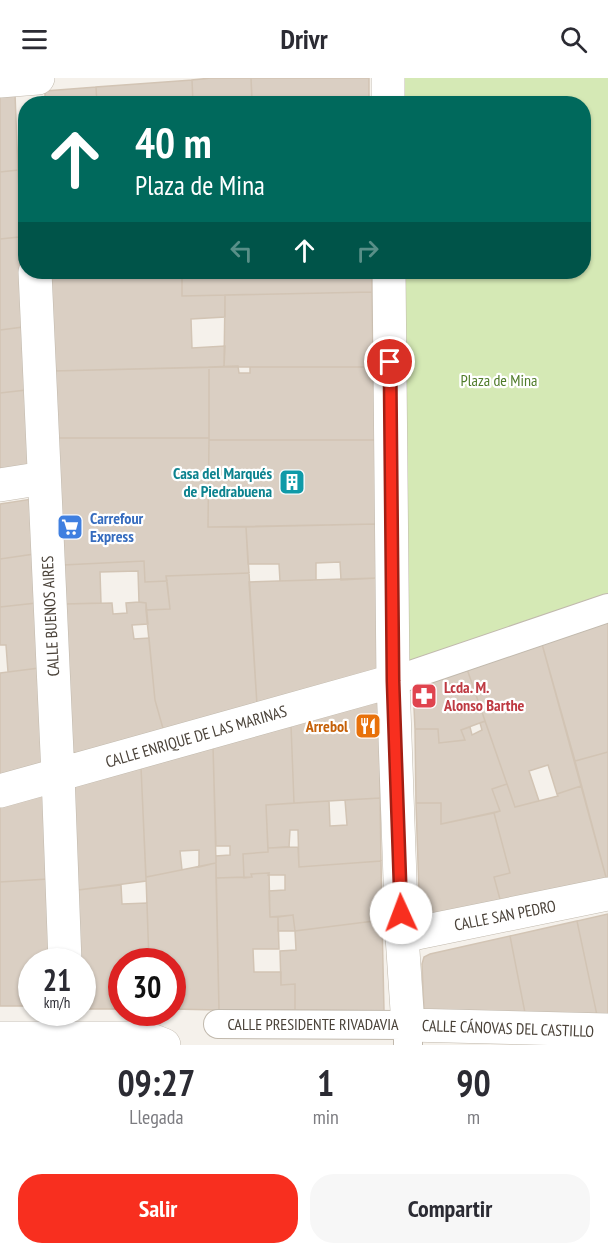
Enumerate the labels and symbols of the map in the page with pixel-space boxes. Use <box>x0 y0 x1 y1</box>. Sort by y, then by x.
pin <box>364 336 415 387</box>
park label: Plaza de Mina <box>461 370 537 390</box>
place label: Casa del Marqués de Piedrabuena <box>173 463 272 501</box>
building icon: Casa del Marqués de Piedrabuena <box>277 467 307 497</box>
place label: Carrefour Express <box>90 508 144 546</box>
supermarket icon: Carrefour Express <box>55 512 85 542</box>
street label: CALLE BUENOS AIRES <box>37 555 63 677</box>
place label: Lcda. M. Alonso Barthe <box>443 677 525 715</box>
pharmacy icon: Lcda. M. Alonso Barthe <box>409 681 439 711</box>
street label: CALLE ENRIQUE DE LAS MARINAS <box>103 700 289 771</box>
restaurant icon: Arrebol <box>353 711 383 741</box>
place label: Arrebol <box>305 716 348 736</box>
position arrow <box>369 881 433 945</box>
street label: CALLE SAN PEDRO <box>453 895 558 935</box>
speed limit sign: 30 <box>108 948 186 1026</box>
street label: CALLE PRESIDENTE RIVADAVIA <box>227 1014 399 1034</box>
street label: CALLE CÁNOVAS DEL CASTILLO <box>422 1015 595 1041</box>

